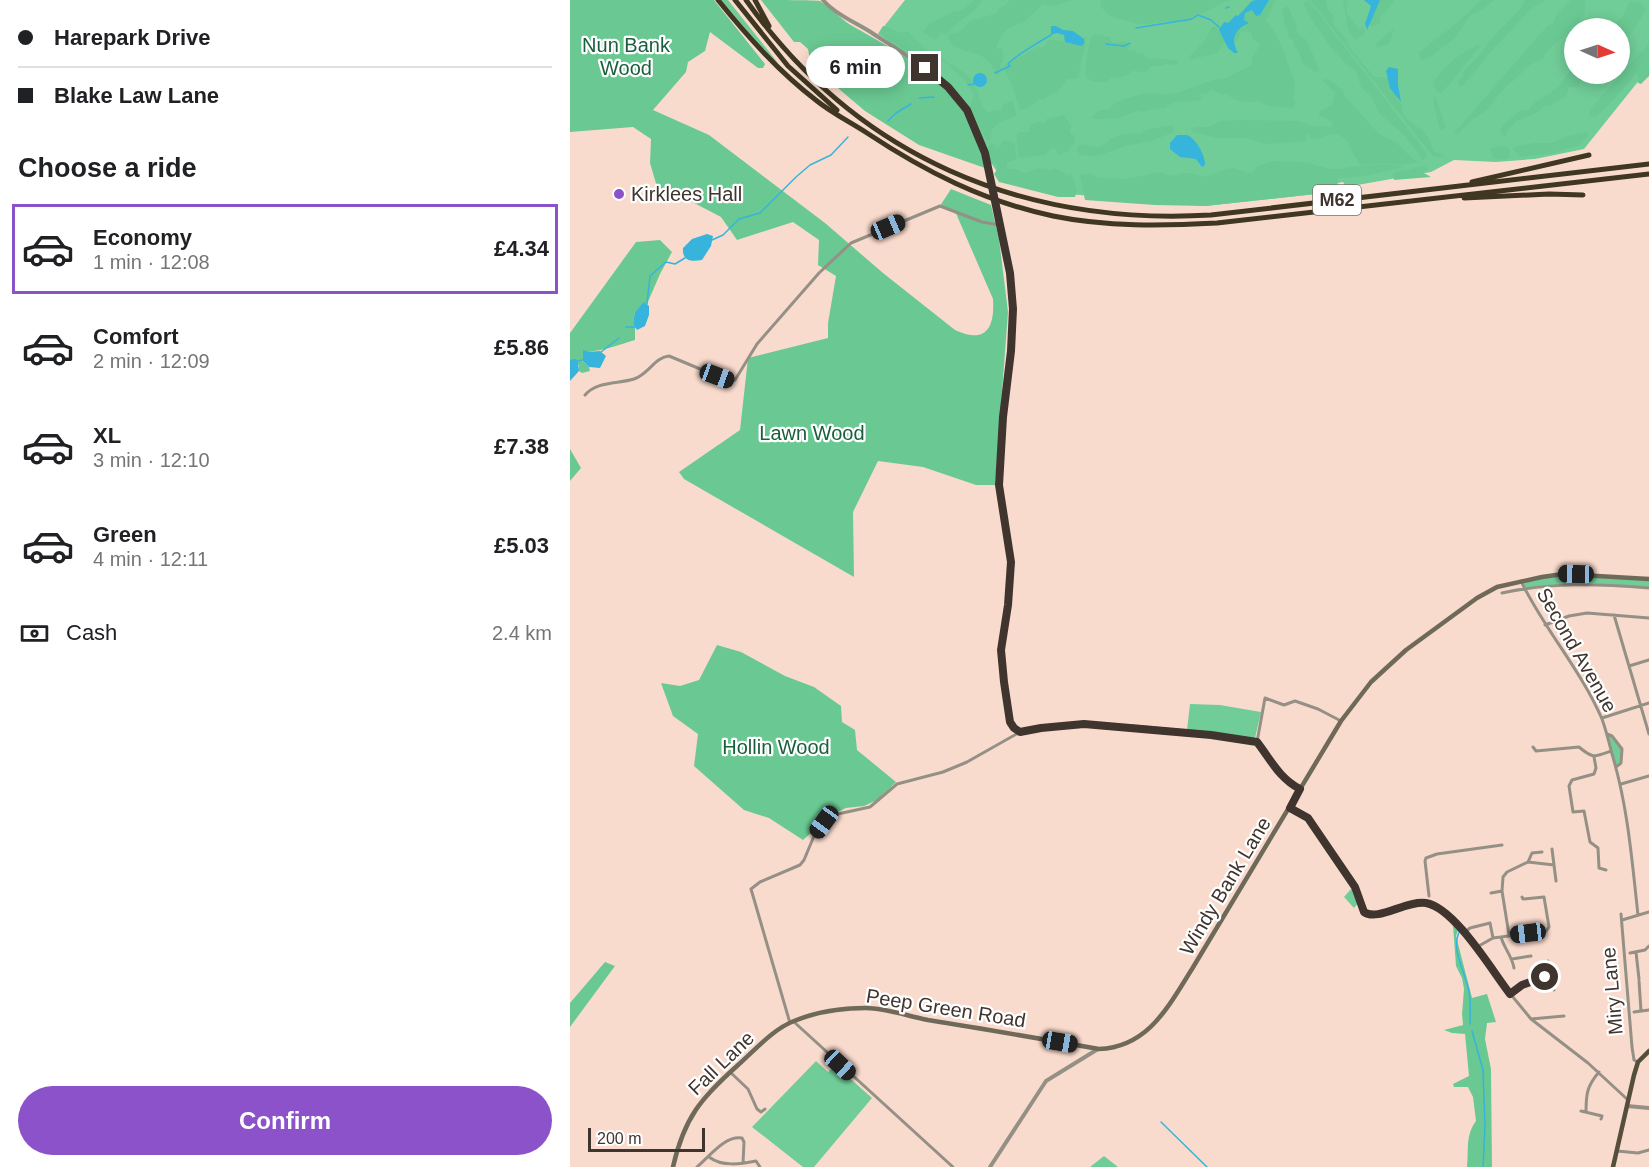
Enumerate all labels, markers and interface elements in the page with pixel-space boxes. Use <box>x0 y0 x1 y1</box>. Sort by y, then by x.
north arrow <box>1564 18 1630 84</box>
map controls <box>1564 18 1630 84</box>
text: Harepark Drive <box>54 25 211 50</box>
park label: Nun Bank Wood <box>582 34 671 79</box>
callout: 6 min <box>805 47 904 89</box>
route end <box>911 54 938 81</box>
text: 6 min <box>829 56 882 78</box>
text: Blake Law Lane <box>54 83 219 108</box>
text: Choose a ride <box>18 153 197 183</box>
place label: Kirklees Hall <box>631 183 742 205</box>
road number: M62 <box>1313 185 1361 215</box>
marker: Kirklees Hall <box>612 187 626 201</box>
car <box>868 212 908 242</box>
icon: car <box>21 222 75 276</box>
text: Economy <box>93 225 192 250</box>
text: £4.34 <box>494 236 549 261</box>
text: 1 min · 12:08 <box>93 251 210 273</box>
icon: car <box>21 321 75 375</box>
text: Comfort <box>93 324 179 349</box>
text: £5.86 <box>494 335 549 360</box>
text: 2 min · 12:09 <box>93 350 210 372</box>
car <box>697 361 737 391</box>
icon: car <box>21 420 75 474</box>
park label: Lawn Wood <box>759 422 865 444</box>
text: XL <box>93 423 121 448</box>
text: £7.38 <box>494 434 549 459</box>
text: 3 min · 12:10 <box>93 449 210 471</box>
icon: car <box>21 519 75 573</box>
text: Green <box>93 522 157 547</box>
text: £5.03 <box>494 533 549 558</box>
text: 4 min · 12:11 <box>93 548 208 570</box>
car <box>1558 565 1594 583</box>
street label: Second Avenue <box>1533 584 1621 716</box>
icon: cash <box>18 617 51 650</box>
text: Cash <box>66 620 117 645</box>
text: 2.4 km <box>492 622 552 644</box>
park label: Hollin Wood <box>722 736 830 758</box>
car <box>806 802 842 842</box>
street label: Windy Bank Lane <box>1175 813 1275 959</box>
car <box>1509 922 1547 944</box>
street label: Miry Lane <box>1597 946 1627 1036</box>
route start <box>1531 963 1558 990</box>
street label: Peep Green Road <box>865 985 1027 1031</box>
street label: Fall Lane <box>684 1027 758 1099</box>
car <box>1041 1030 1079 1054</box>
car <box>821 1046 859 1084</box>
button: Confirm <box>18 1086 552 1155</box>
scale bar <box>588 1125 705 1152</box>
text: 200 m <box>597 1130 641 1147</box>

